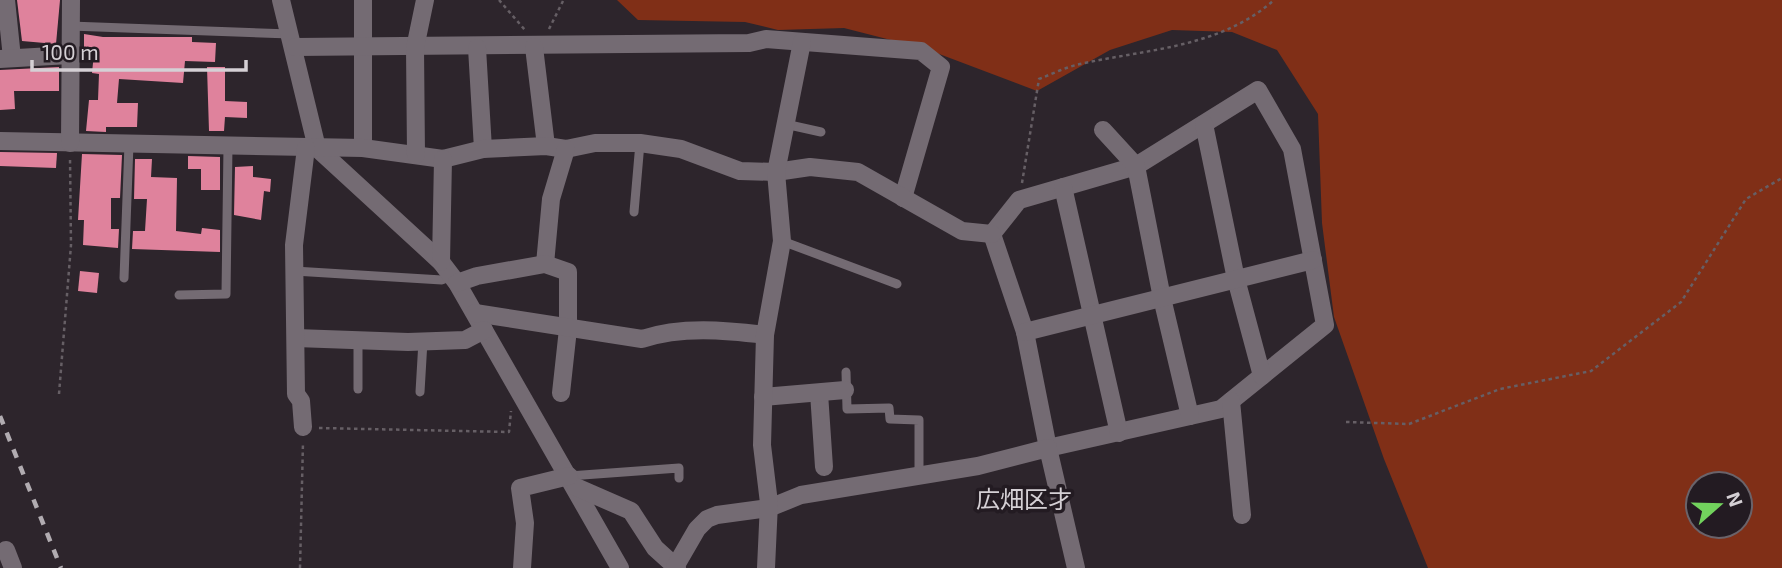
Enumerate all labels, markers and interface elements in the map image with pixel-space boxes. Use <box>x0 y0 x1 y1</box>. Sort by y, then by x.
scale bar <box>32 28 245 72</box>
text: 100 m <box>42 39 99 64</box>
north arrow <box>1684 470 1754 540</box>
district label: 広畑区才 <box>976 484 1072 513</box>
text: N <box>1722 489 1749 509</box>

